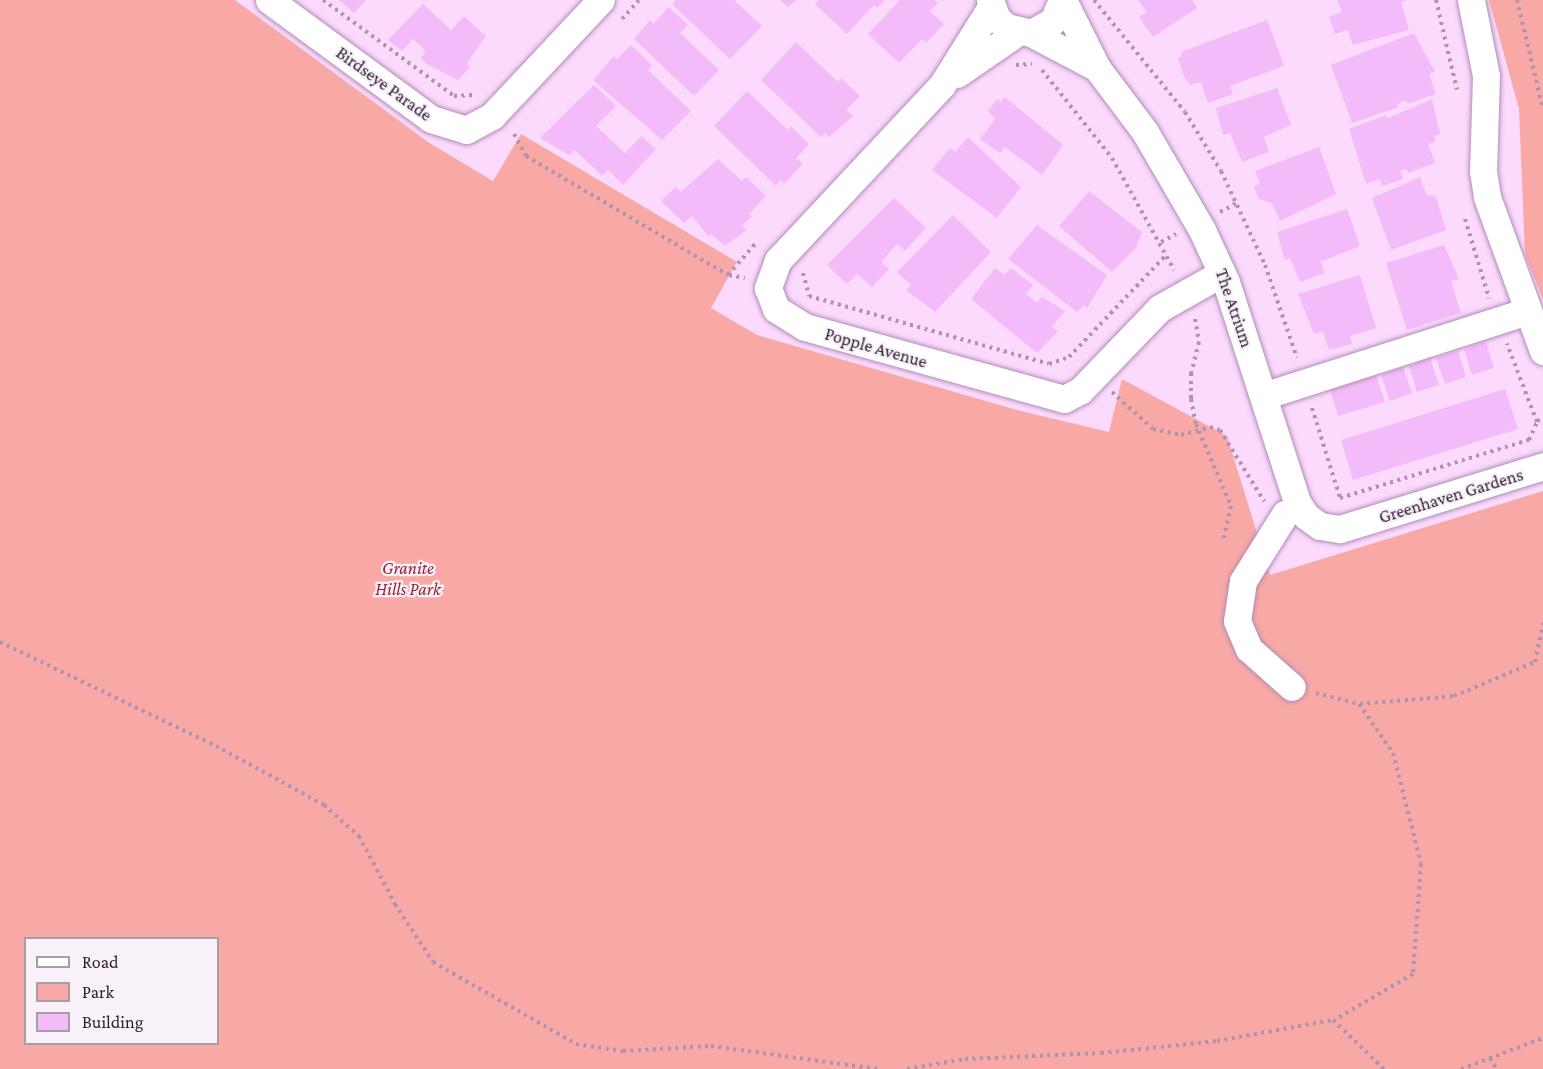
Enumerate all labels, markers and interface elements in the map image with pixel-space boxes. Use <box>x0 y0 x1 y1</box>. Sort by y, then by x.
street label: Birdseye Parade <box>332 42 436 126</box>
street label: The Atrium <box>1210 266 1258 350</box>
street label: Popple Avenue <box>822 323 930 373</box>
street label: Greenhaven Gardens <box>1376 464 1526 528</box>
park label: Granite Hills Park <box>375 558 441 600</box>
legend <box>24 937 219 1045</box>
text: Road <box>82 952 119 972</box>
text: Park <box>82 982 114 1002</box>
text: Building <box>82 1012 143 1032</box>

